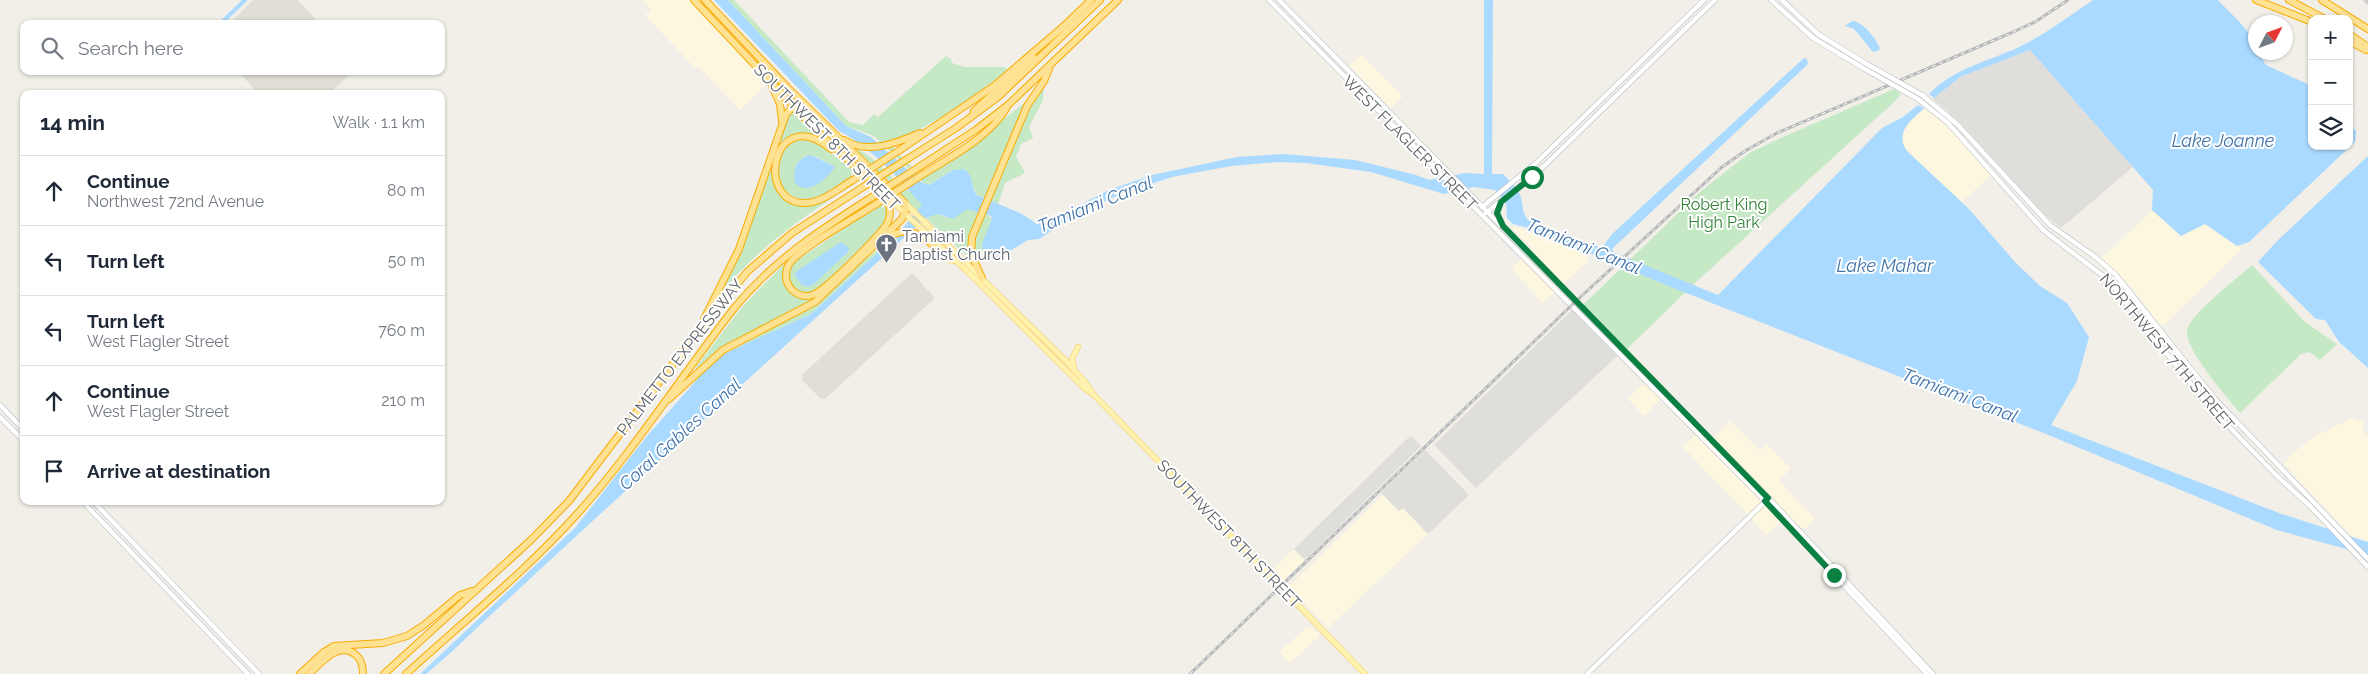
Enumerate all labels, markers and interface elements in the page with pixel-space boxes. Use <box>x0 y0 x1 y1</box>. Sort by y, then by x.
north arrow <box>2248 15 2293 60</box>
map controls <box>2308 15 2353 150</box>
button: + <box>2308 15 2353 60</box>
search box <box>20 20 445 75</box>
icon: search <box>38 34 66 62</box>
text: Search here <box>78 37 184 59</box>
street label: SOUTHWEST 8TH STREET <box>750 60 904 214</box>
button: − <box>2308 60 2353 105</box>
street label: WEST FLAGLER STREET <box>1339 72 1482 215</box>
button: layers <box>2308 105 2353 150</box>
text: 14 min <box>40 110 105 135</box>
text: Walk · 1.1 km <box>332 113 425 132</box>
water label: Lake Joanne <box>2172 130 2275 151</box>
route start <box>1521 166 1544 189</box>
text: Continue <box>87 170 170 192</box>
water label: Tamiami Canal <box>1034 171 1156 237</box>
icon: ahead <box>40 177 68 205</box>
text: 80 m <box>387 181 425 200</box>
text: Northwest 72nd Avenue <box>87 192 264 211</box>
park label: Robert King High Park <box>1680 195 1768 232</box>
water label: Tamiami Canal <box>1523 213 1645 279</box>
place label: Tamiami Baptist Church <box>902 227 1010 264</box>
church icon: Tamiami Baptist Church <box>874 233 898 264</box>
icon: left <box>40 247 68 275</box>
text: Turn left <box>87 250 164 272</box>
text: 50 m <box>388 251 425 270</box>
water label: Lake Mahar <box>1837 255 1934 276</box>
street label: NORTHWEST 7TH STREET <box>2096 270 2238 434</box>
street label: PALMETTO EXPRESSWAY <box>613 275 747 439</box>
text: Turn left <box>87 310 164 332</box>
icon: left <box>40 317 68 345</box>
text: 760 m <box>378 321 425 340</box>
text: West Flagler Street <box>87 332 229 351</box>
water label: Tamiami Canal <box>1899 363 2021 427</box>
water label: Coral Gables Canal <box>615 374 745 494</box>
text: Continue <box>87 380 170 402</box>
icon: ahead <box>40 387 68 415</box>
text: 210 m <box>381 391 425 410</box>
text: West Flagler Street <box>87 402 229 421</box>
street label: SOUTHWEST 8TH STREET <box>1153 456 1305 612</box>
icon: arrive <box>40 457 68 485</box>
text: Arrive at destination <box>87 460 271 482</box>
route end <box>1823 564 1846 587</box>

